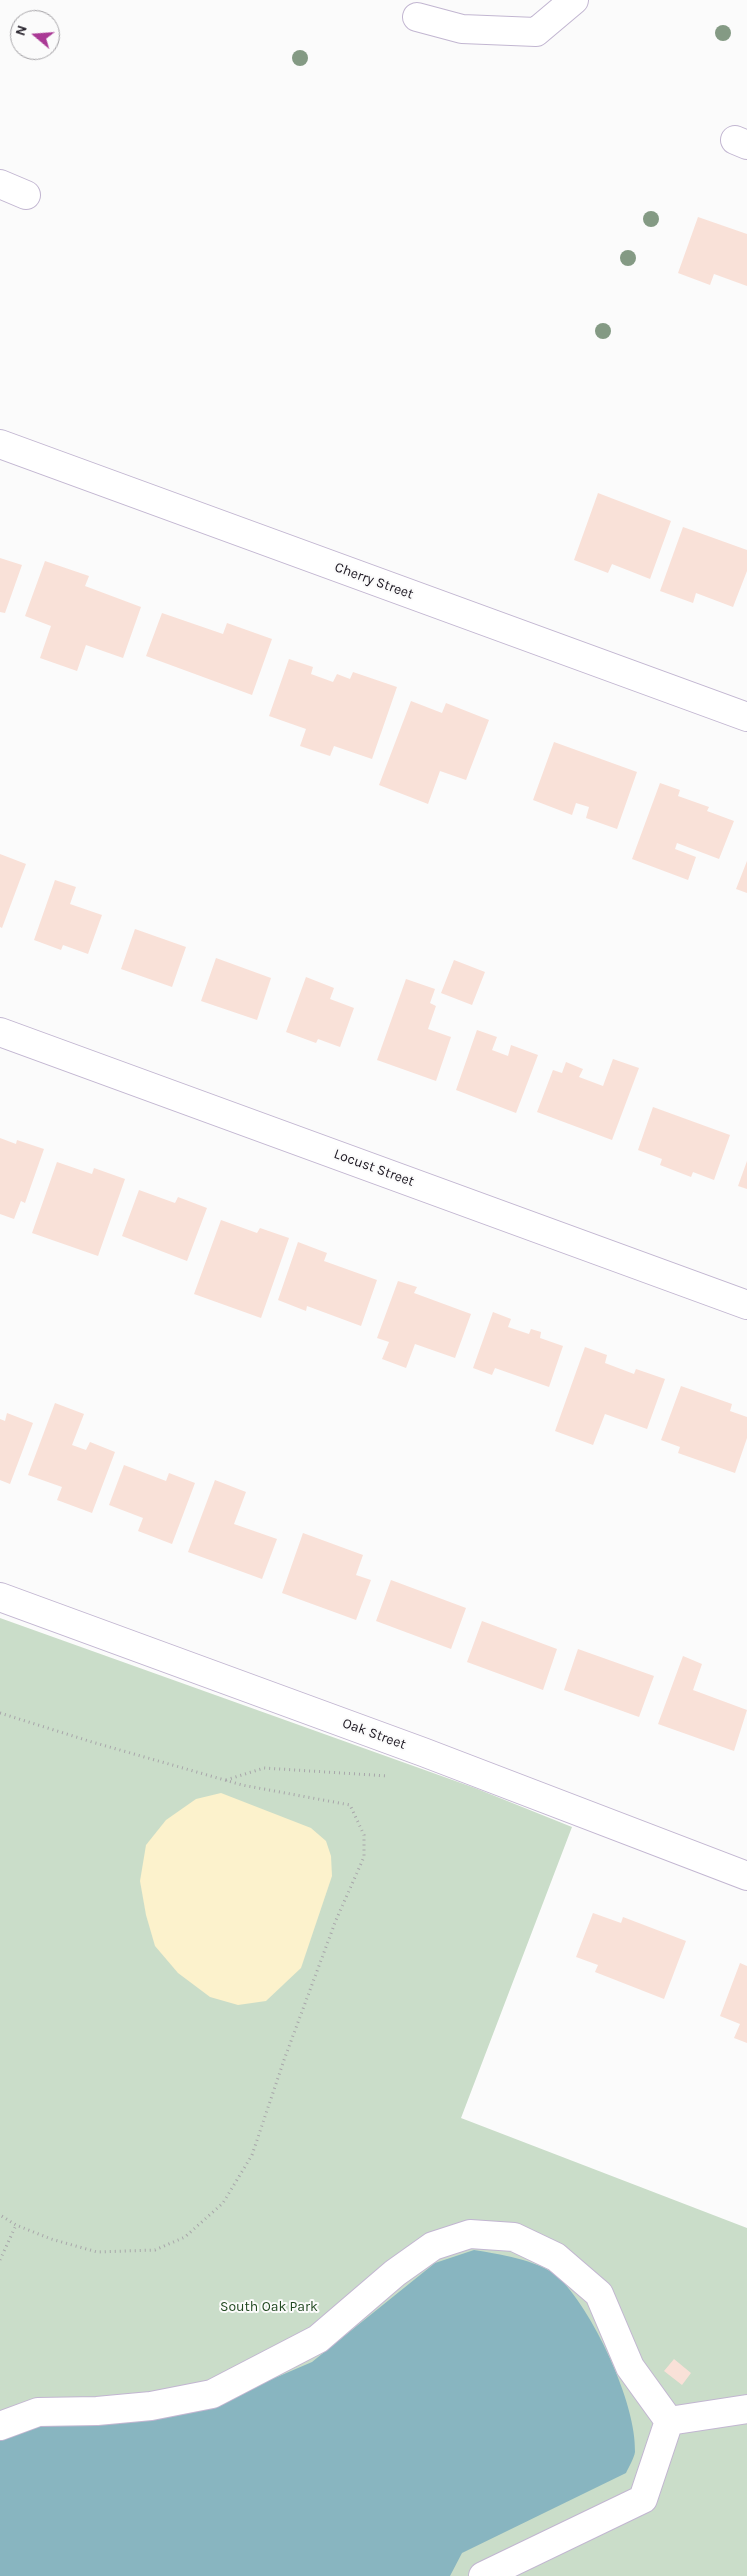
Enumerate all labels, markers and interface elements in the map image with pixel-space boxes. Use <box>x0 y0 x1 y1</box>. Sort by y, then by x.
north arrow <box>10 10 60 60</box>
text: N <box>12 23 31 38</box>
street label: Cherry Street <box>332 559 416 603</box>
street label: Locust Street <box>332 1146 416 1190</box>
street label: Oak Street <box>340 1715 408 1753</box>
park label: South Oak Park <box>220 2299 318 2315</box>

